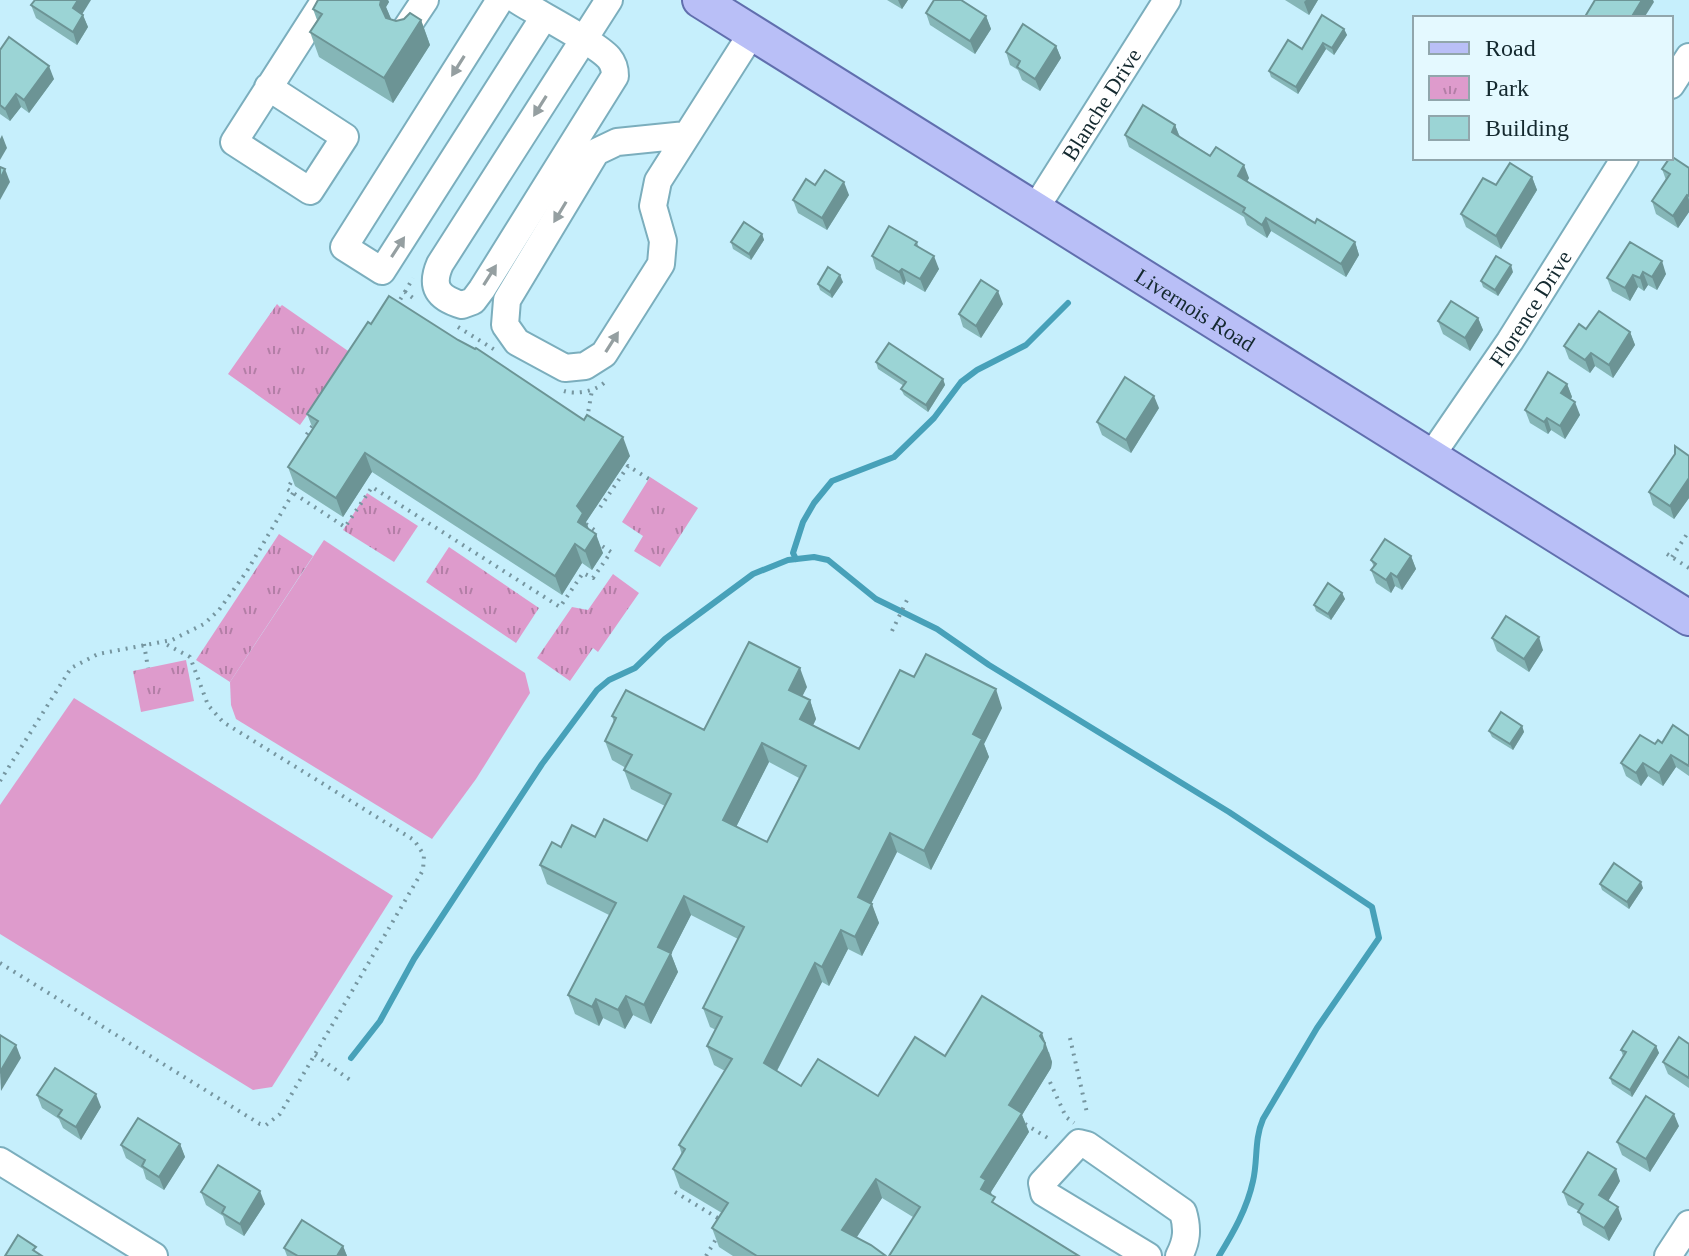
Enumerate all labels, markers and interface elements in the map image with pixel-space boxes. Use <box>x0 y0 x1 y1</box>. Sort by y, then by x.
legend <box>1413 16 1673 160</box>
text: Road <box>1485 35 1536 61</box>
street label: Blanche Drive <box>1057 43 1146 165</box>
one-way arrow <box>452 55 466 77</box>
text: Park <box>1485 75 1529 101</box>
one-way arrow <box>534 95 548 117</box>
text: Building <box>1485 115 1569 141</box>
one-way arrow <box>554 201 568 223</box>
one-way arrow <box>390 236 405 257</box>
street label: Florence Drive <box>1484 246 1576 371</box>
street label: Livernois Road <box>1131 263 1260 356</box>
one-way arrow <box>483 264 497 286</box>
one-way arrow <box>605 331 619 353</box>

